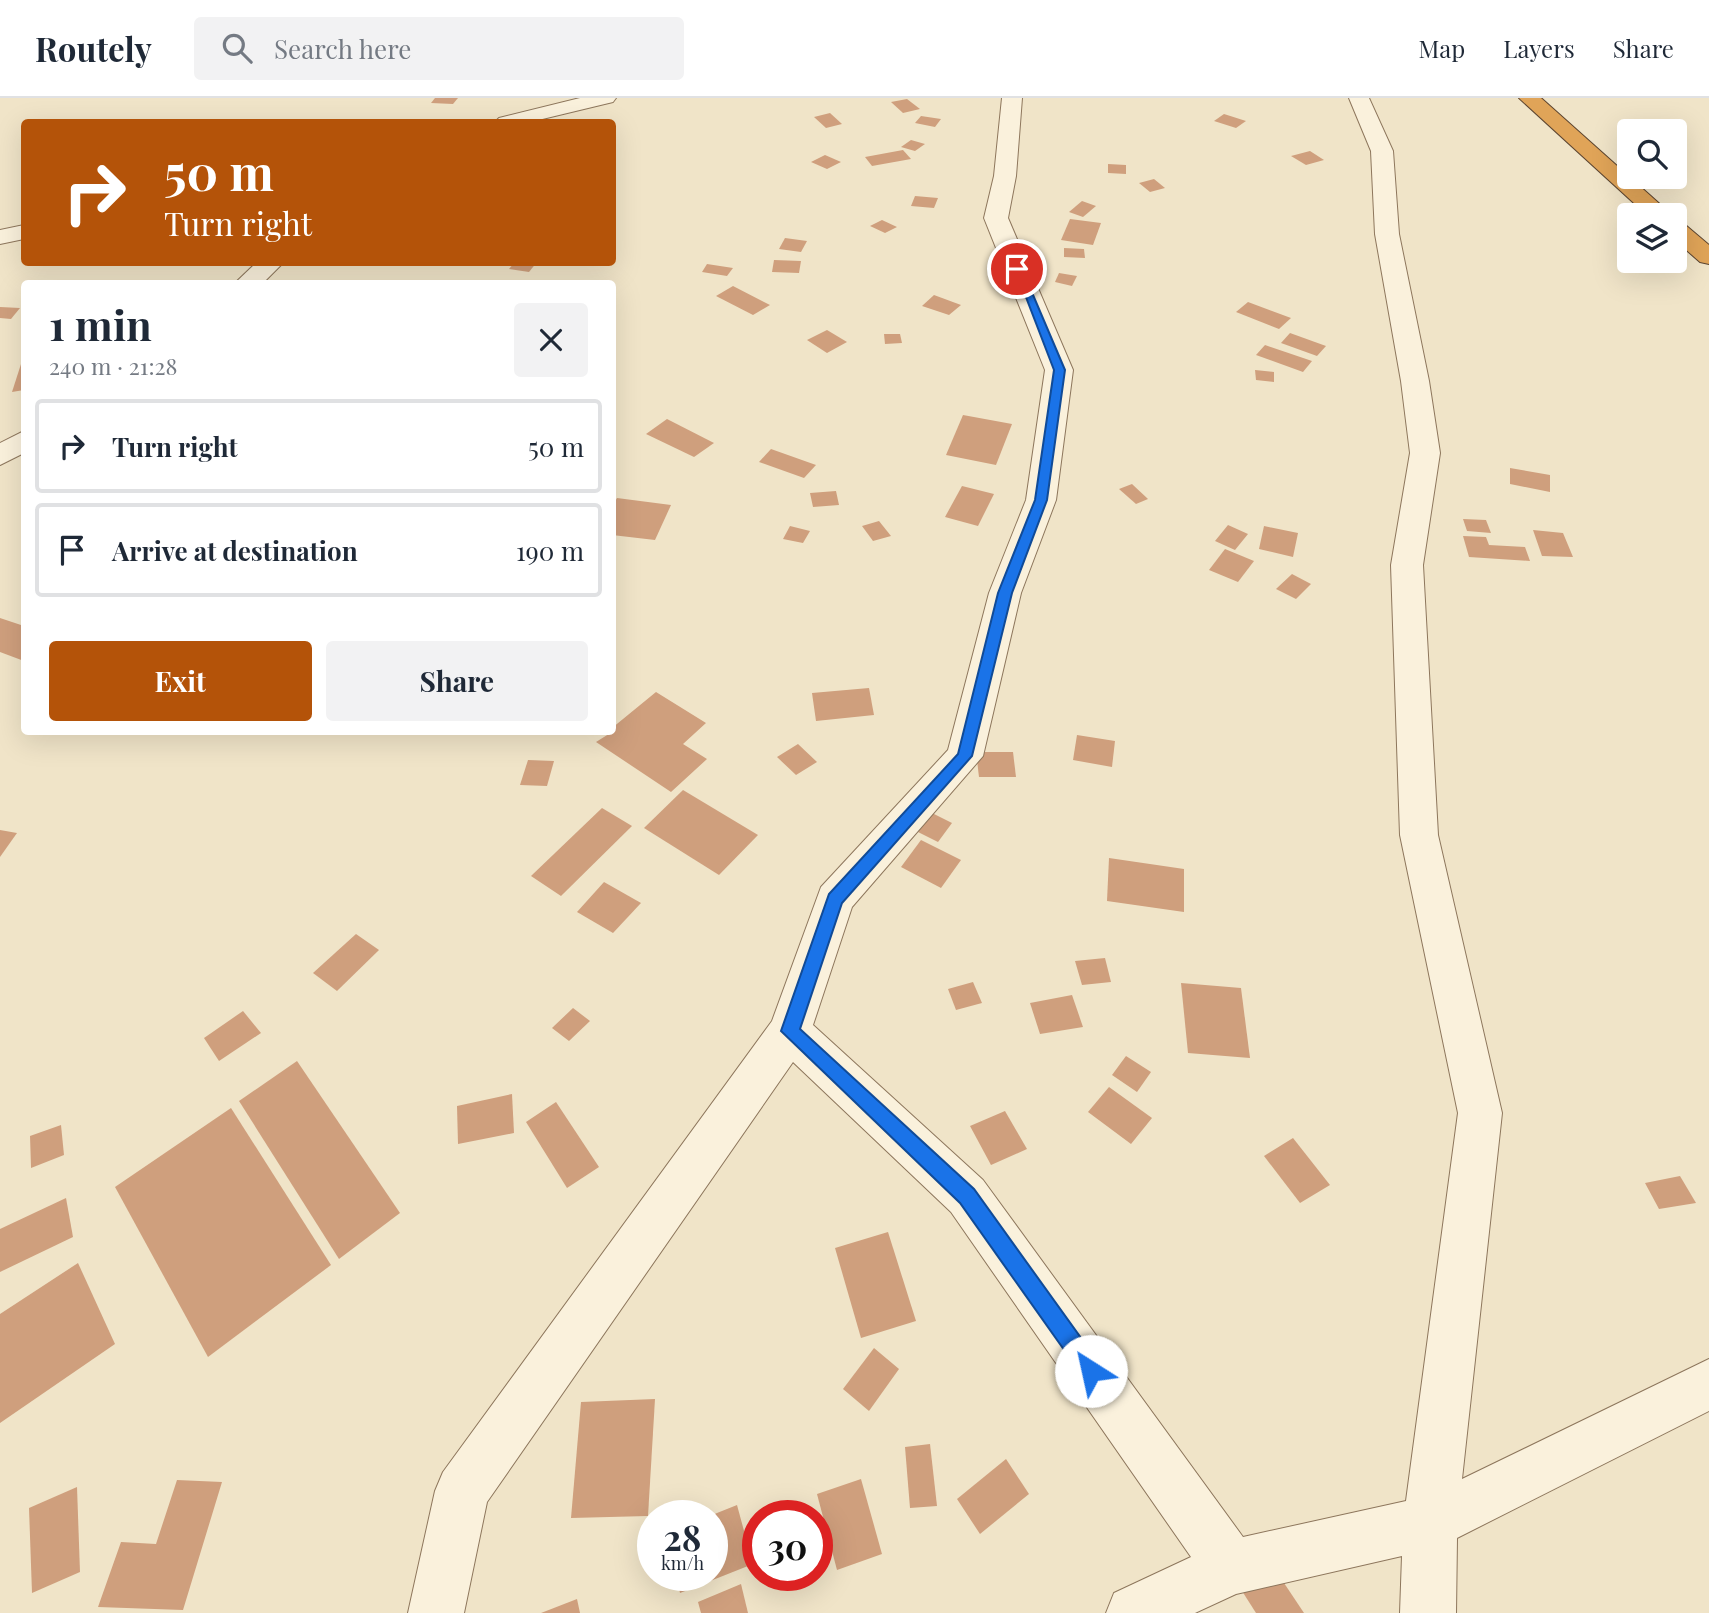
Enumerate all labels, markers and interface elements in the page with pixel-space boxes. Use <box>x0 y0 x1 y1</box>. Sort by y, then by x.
search box <box>194 17 684 80</box>
text: Routely <box>35 26 152 70</box>
icon: search <box>218 29 256 67</box>
text: Search here <box>274 31 411 66</box>
text: Map <box>1419 32 1465 64</box>
text: Layers <box>1503 32 1575 64</box>
text: Share <box>1613 32 1674 64</box>
map controls <box>1617 119 1687 273</box>
button: search <box>1617 119 1687 189</box>
text: 50 m <box>164 138 274 203</box>
icon: right <box>49 147 140 238</box>
text: Turn right <box>164 201 312 244</box>
button: layers <box>1617 203 1687 273</box>
pin <box>987 239 1047 299</box>
icon: arrive <box>998 250 1036 288</box>
text: 1 min <box>49 296 152 352</box>
button: close <box>514 303 588 377</box>
text: 240 m · 21:28 <box>49 350 177 381</box>
icon: right <box>53 427 91 465</box>
text: Turn right <box>112 429 238 464</box>
text: 50 m <box>528 429 584 464</box>
icon: arrive <box>53 531 91 569</box>
text: Arrive at destination <box>112 533 358 568</box>
text: 190 m <box>516 533 584 568</box>
button: Exit <box>49 641 312 721</box>
button: Share <box>326 641 588 721</box>
position arrow <box>1054 1334 1128 1408</box>
speed limit sign: 30 <box>742 1500 833 1591</box>
text: 28 <box>664 1513 701 1560</box>
text: km/h <box>661 1551 704 1575</box>

